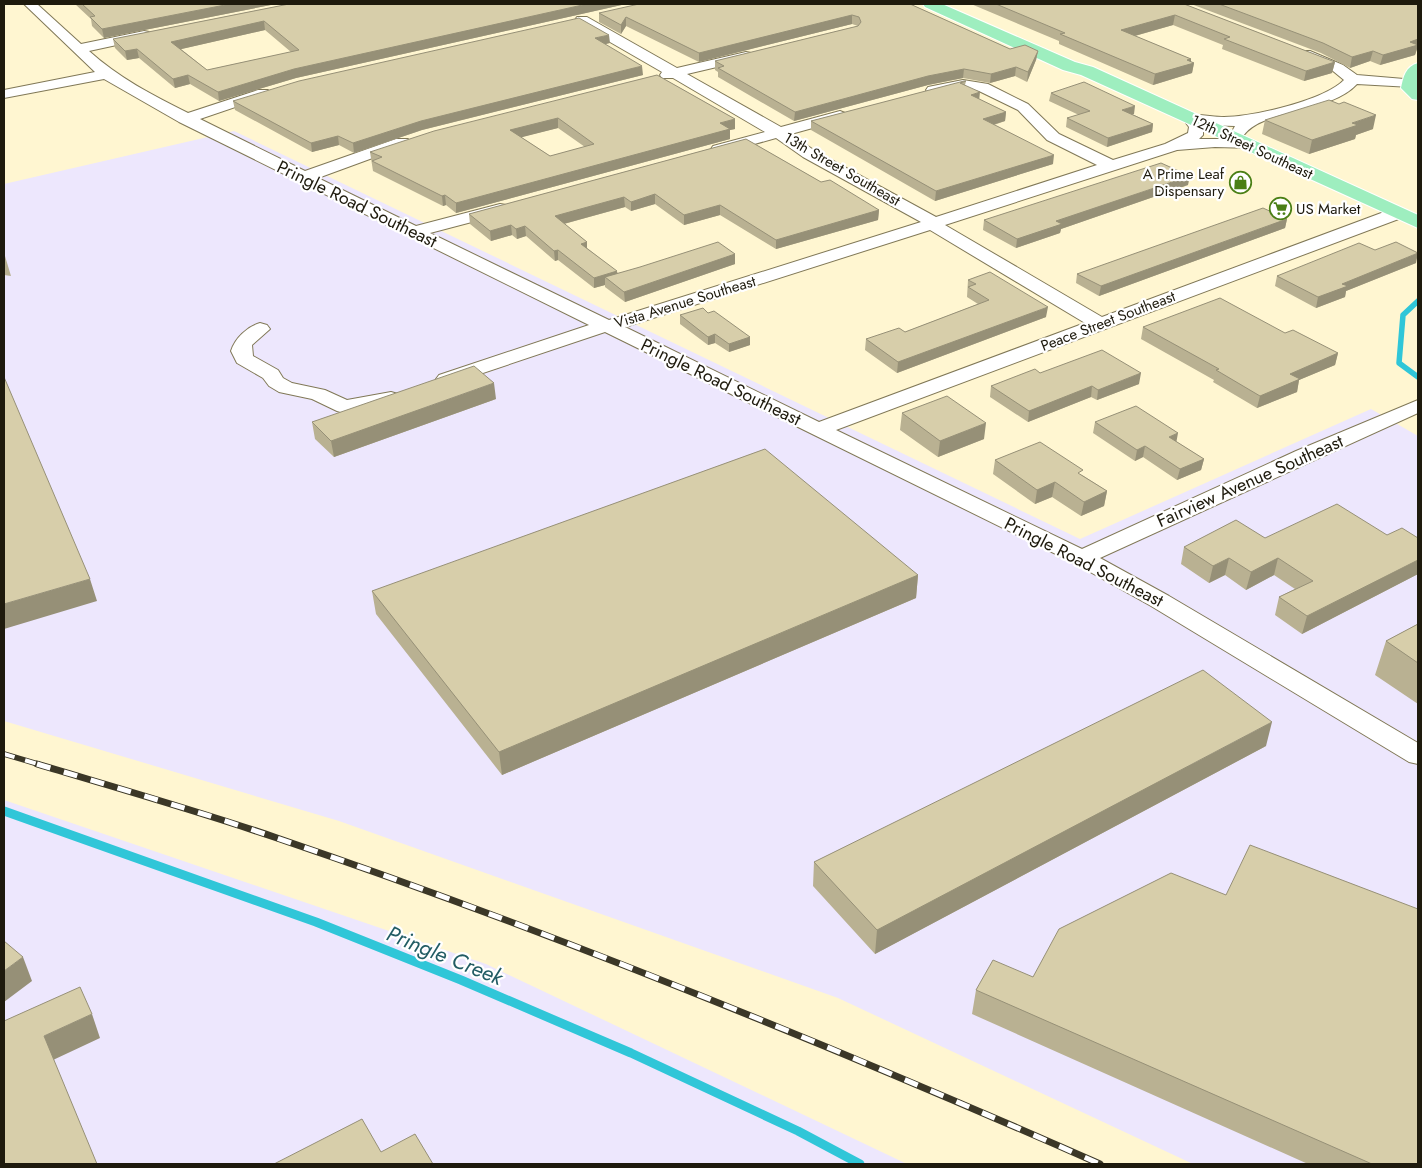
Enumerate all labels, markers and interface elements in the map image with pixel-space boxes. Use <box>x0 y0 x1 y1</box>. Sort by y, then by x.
street label: 12th Street Southeast <box>1188 109 1317 185</box>
street label: 13th Street Southeast <box>780 127 905 212</box>
street label: Pringle Road Southeast <box>272 154 442 254</box>
place label: A Prime Leaf Dispensary <box>1143 163 1225 202</box>
shop icon: A Prime Leaf Dispensary <box>1228 171 1252 195</box>
supermarket icon: US Market <box>1268 197 1292 221</box>
place label: US Market <box>1296 198 1361 220</box>
street label: Vista Avenue Southeast <box>612 270 759 334</box>
street label: Peace Street Southeast <box>1037 285 1179 357</box>
street label: Pringle Road Southeast <box>636 332 806 432</box>
street label: Fairview Avenue Southeast <box>1153 428 1348 534</box>
street label: Pringle Road Southeast <box>1000 511 1169 614</box>
water label: Pringle Creek <box>382 917 510 993</box>

